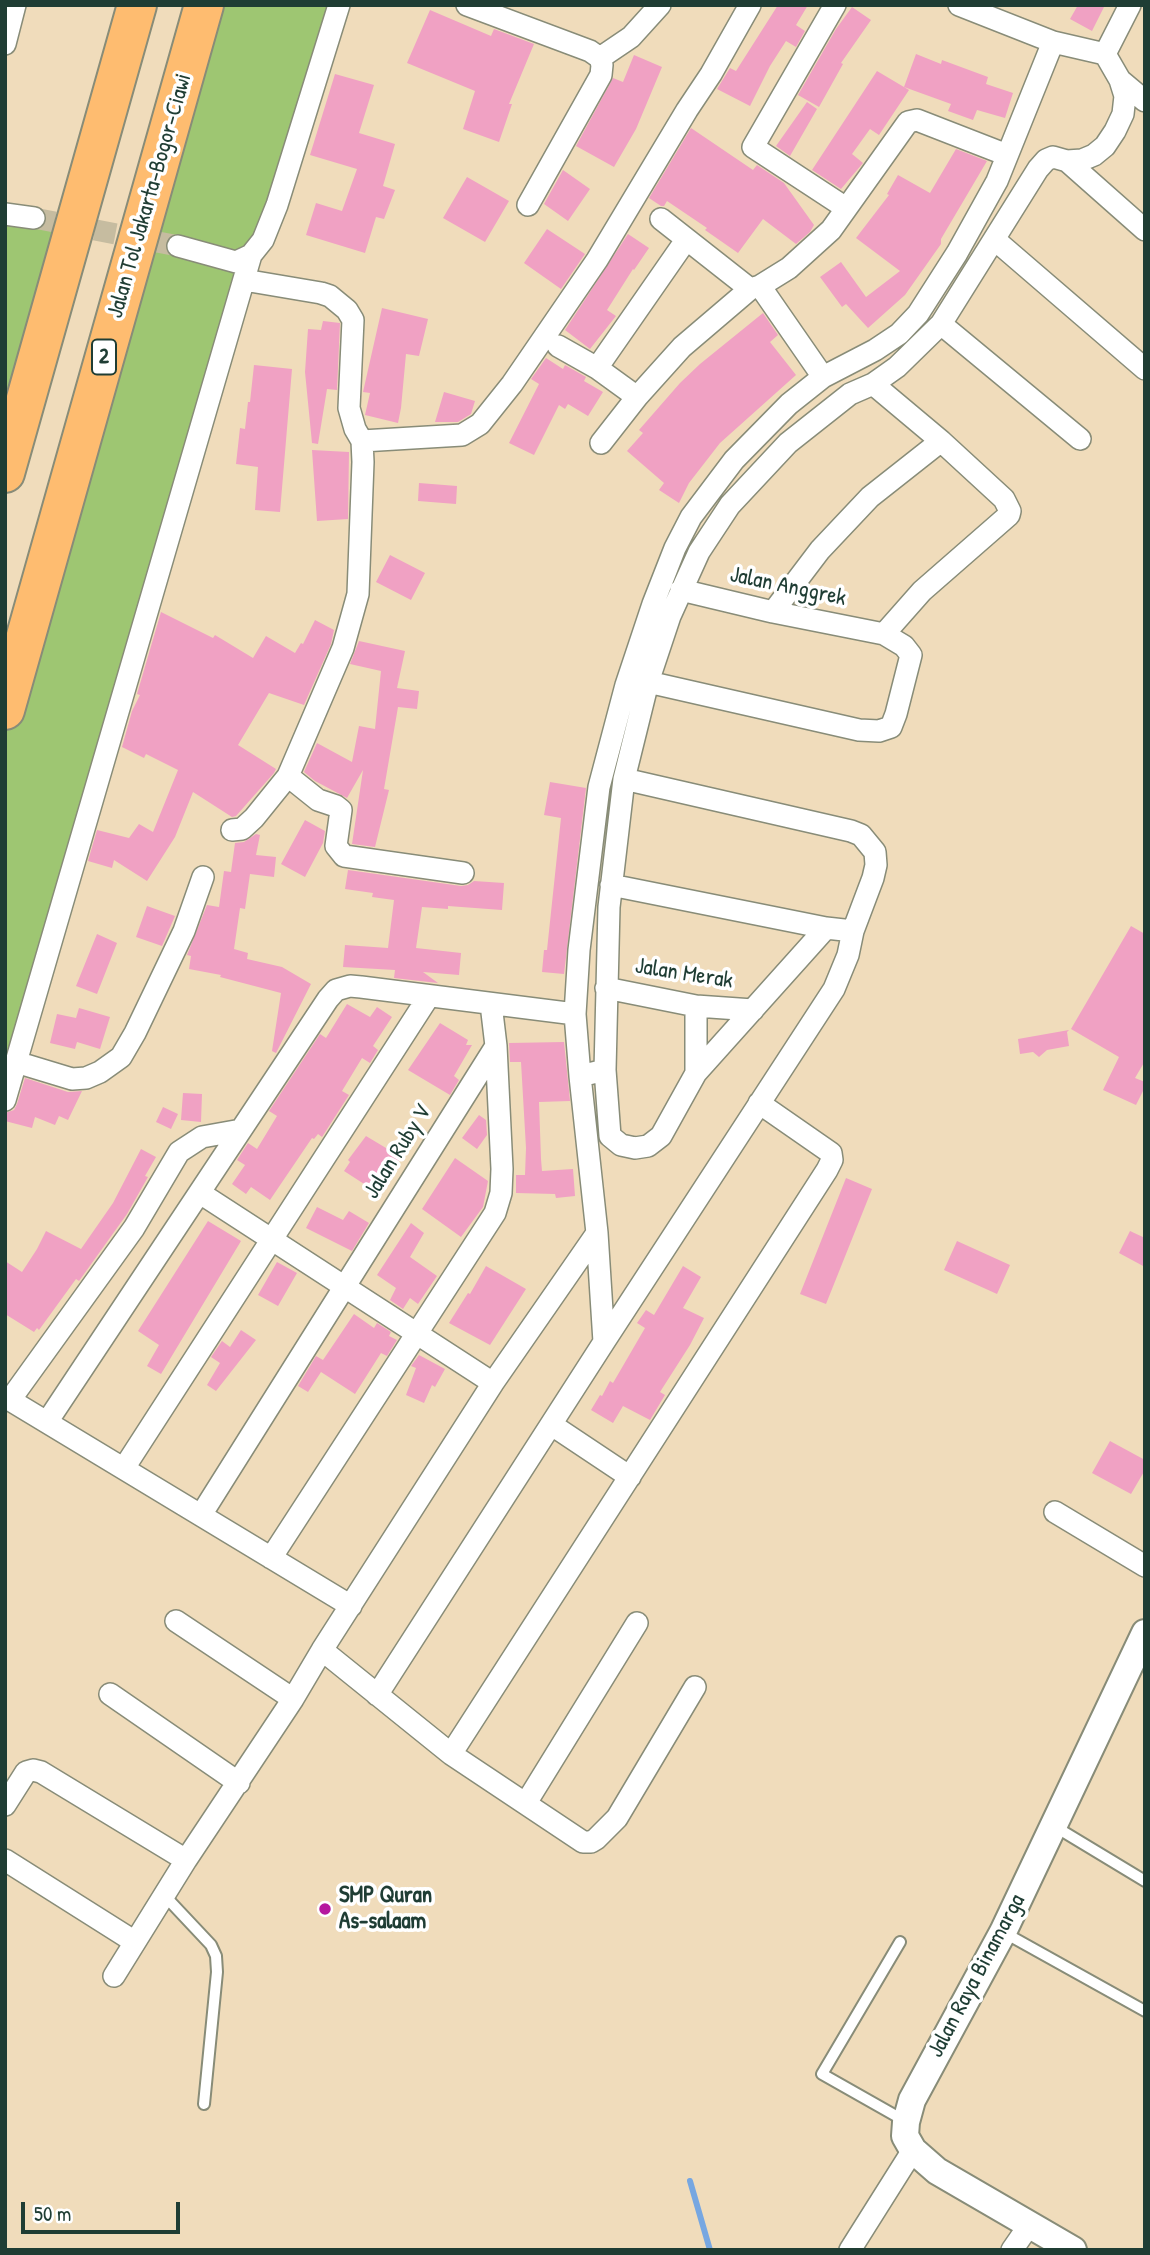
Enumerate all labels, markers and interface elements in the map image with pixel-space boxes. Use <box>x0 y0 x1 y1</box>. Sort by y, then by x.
street label: Jalan Tol Jakarta–Bogor–Ciawi <box>102 71 198 321</box>
road number: 2 <box>92 340 116 374</box>
street label: Jalan Anggrek <box>727 561 849 613</box>
street label: Jalan Merak <box>633 953 735 995</box>
street label: Jalan Ruby V <box>358 1100 438 1204</box>
place label: SMP Quran As-salaam <box>339 1882 432 1936</box>
street label: Jalan Raya Binamarga <box>922 1890 1032 2062</box>
marker: SMP Quran As-salaam <box>317 1901 333 1917</box>
scale bar <box>24 2188 184 2232</box>
text: 50 m <box>34 2199 71 2228</box>

